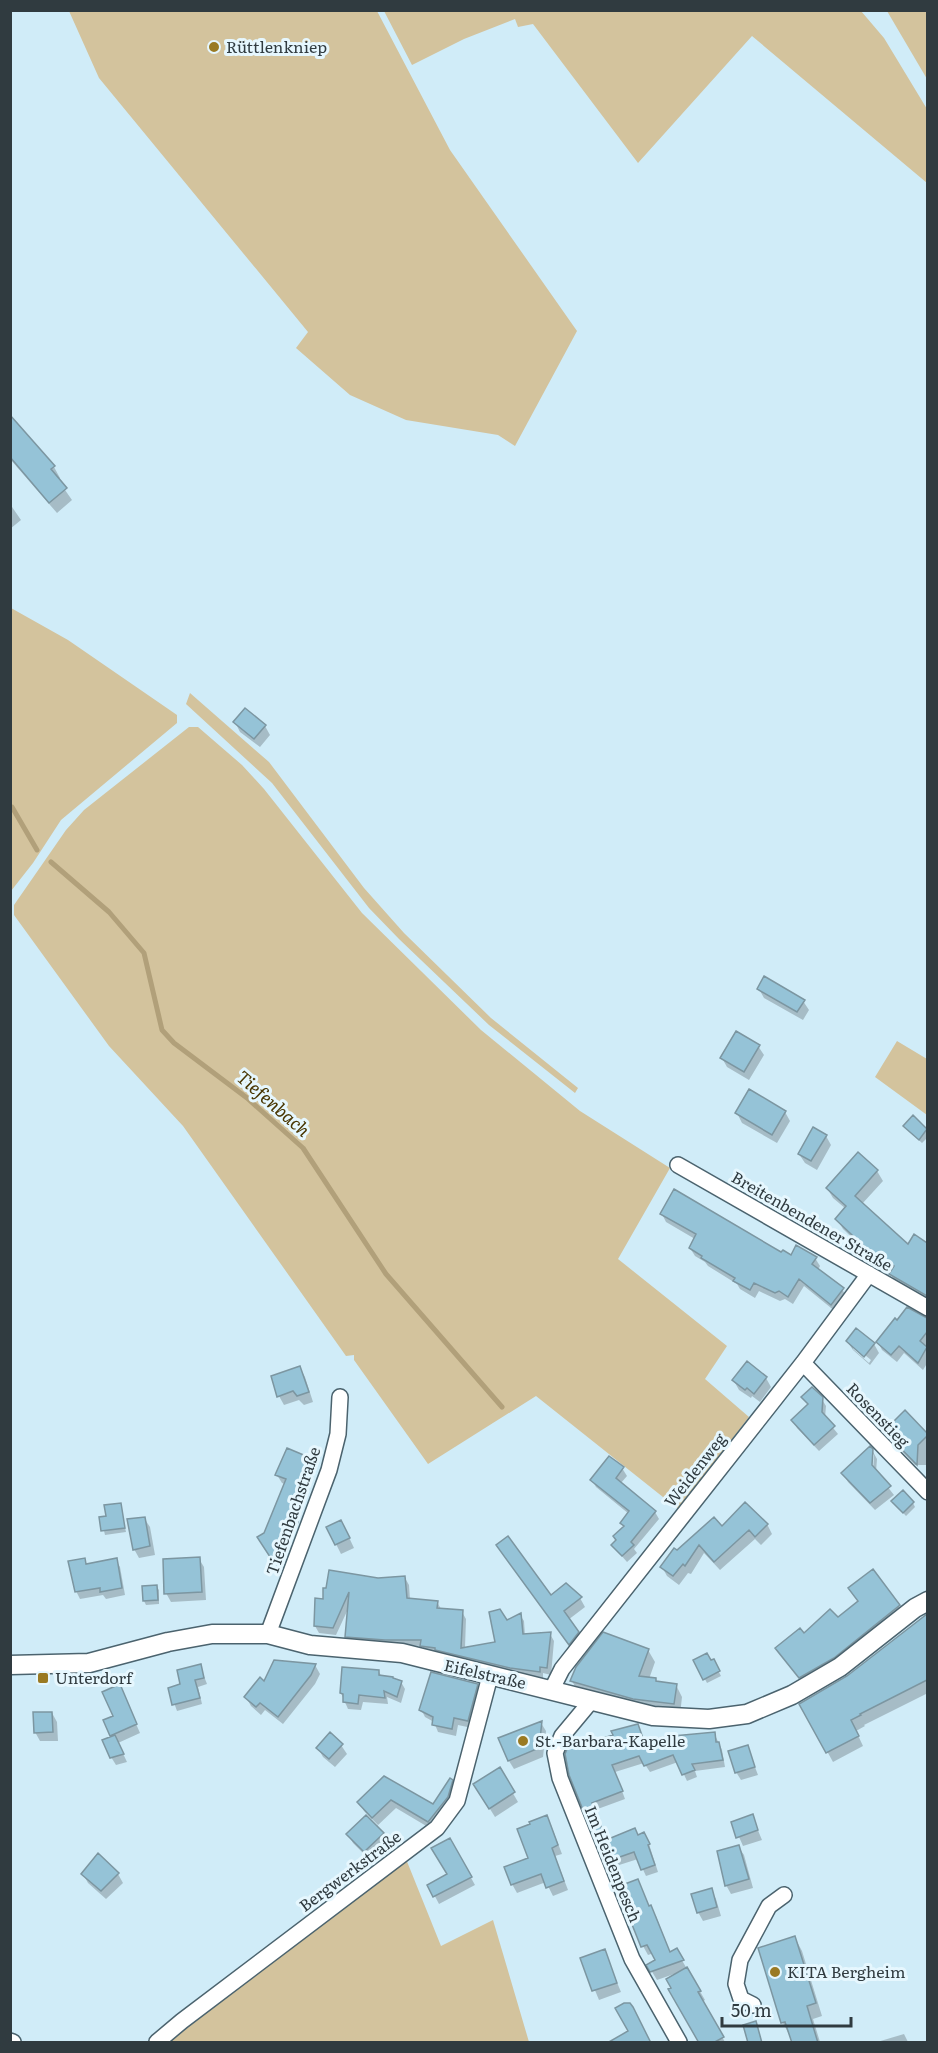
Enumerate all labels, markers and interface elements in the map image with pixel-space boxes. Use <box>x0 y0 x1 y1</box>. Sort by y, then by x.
place label: Rüttlenkniep <box>226 34 327 58</box>
marker: Rüttlenkniep <box>207 40 221 54</box>
water label: Tiefenbach <box>231 1063 317 1143</box>
street label: Breitenbendener Straße <box>728 1164 897 1276</box>
street label: Rosenstieg <box>842 1376 916 1452</box>
street label: Weidenweg <box>658 1427 731 1512</box>
street label: Tiefenbachstraße <box>259 1443 325 1578</box>
street label: Eifelstraße <box>442 1652 529 1694</box>
place label: Unterdorf <box>55 1665 134 1689</box>
marker: Unterdorf <box>36 1671 50 1685</box>
place label: St.-Barbara-Kapelle <box>535 1728 685 1752</box>
marker: St.-Barbara-Kapelle <box>516 1734 530 1748</box>
street label: Im Heidenpesch <box>580 1802 648 1926</box>
street label: Bergwerkstraße <box>293 1824 405 1917</box>
place label: KITA Bergheim <box>787 1959 906 1983</box>
marker: KITA Bergheim <box>768 1965 782 1979</box>
scale bar <box>722 1990 851 2028</box>
text: 50 m <box>731 1996 772 2023</box>

